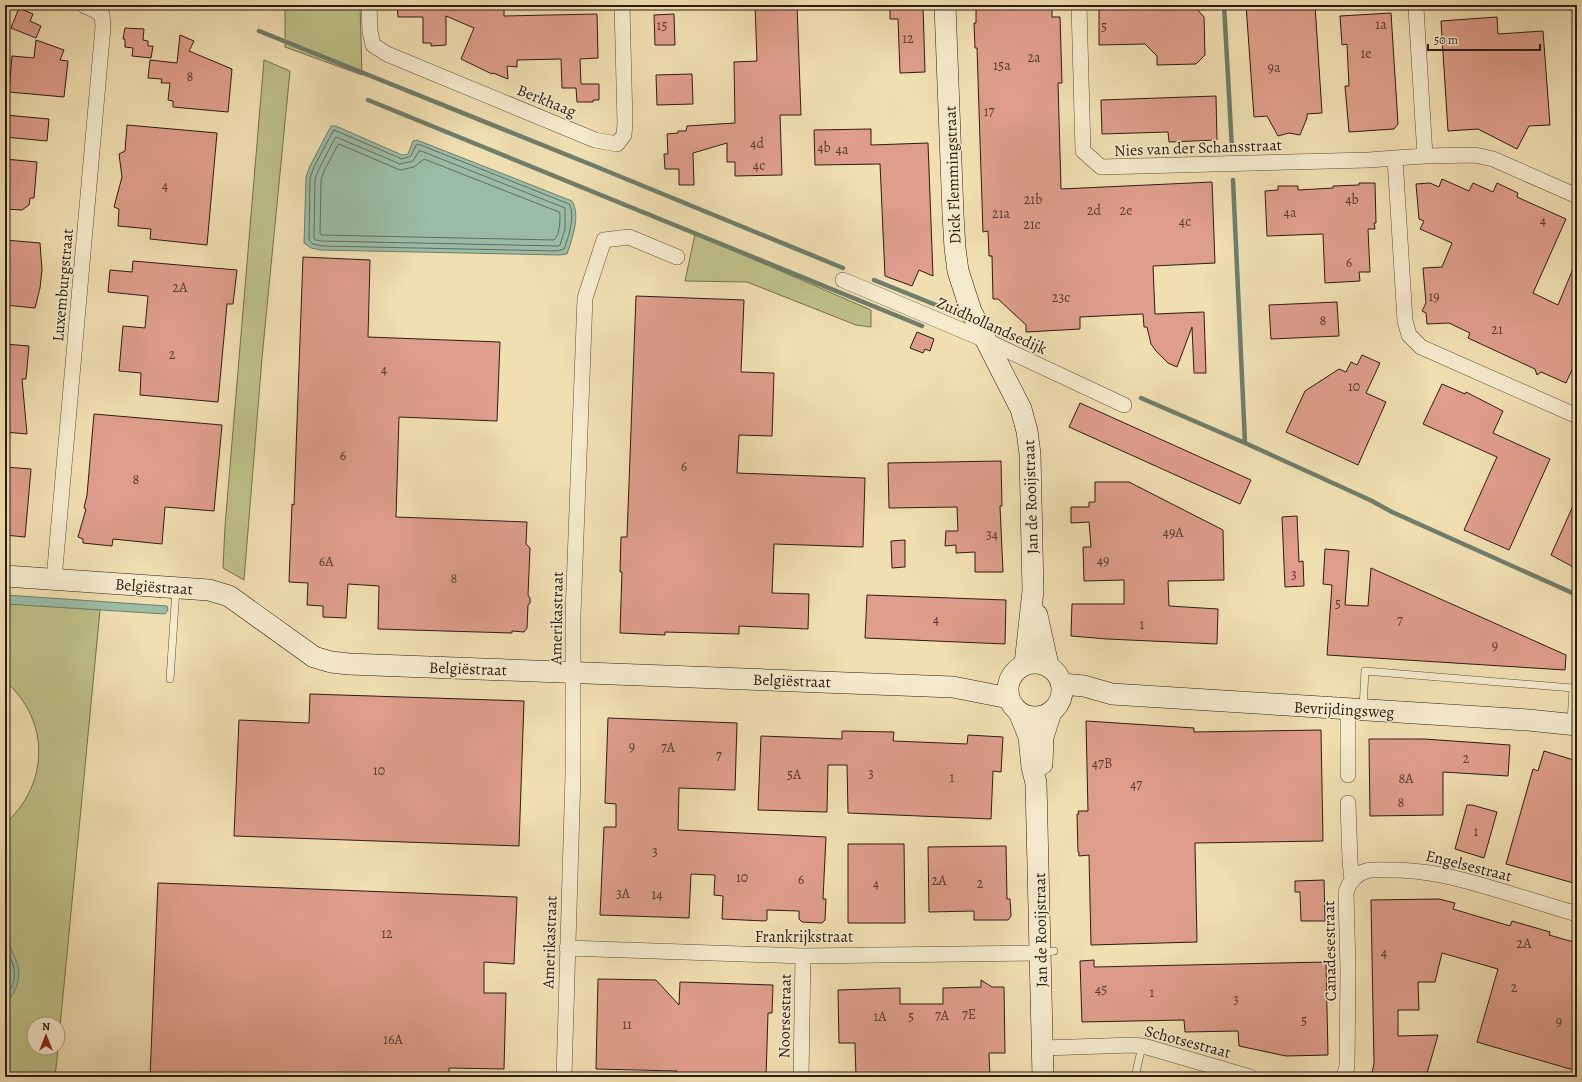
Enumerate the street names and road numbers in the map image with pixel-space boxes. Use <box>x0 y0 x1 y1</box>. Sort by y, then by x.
street label: Berkhaag <box>514 79 580 123</box>
street label: Dick Flemmingstraat <box>940 105 966 245</box>
street label: Nies van der Schansstraat <box>1114 134 1282 162</box>
street label: Luxemburgstraat <box>47 228 79 343</box>
street label: Zuidhollandsedijk <box>933 292 1050 360</box>
street label: Jan de Rooijstraat <box>1018 439 1044 555</box>
street label: Amerikastraat <box>545 571 569 666</box>
street label: Belgiëstraat <box>114 573 194 601</box>
street label: Belgiëstraat <box>429 657 507 681</box>
street label: Belgiëstraat <box>753 669 831 693</box>
street label: Bevrijdingsweg <box>1293 696 1395 724</box>
street label: Engelsestraat <box>1423 845 1514 887</box>
street label: Jan de Rooijstraat <box>1029 872 1053 988</box>
street label: Amerikastraat <box>537 895 563 990</box>
street label: Canadesestraat <box>1318 900 1342 1002</box>
street label: Frankrijkstraat <box>755 926 853 948</box>
street label: Noorsestraat <box>773 973 797 1059</box>
street label: Schotsestraat <box>1142 1020 1233 1064</box>

